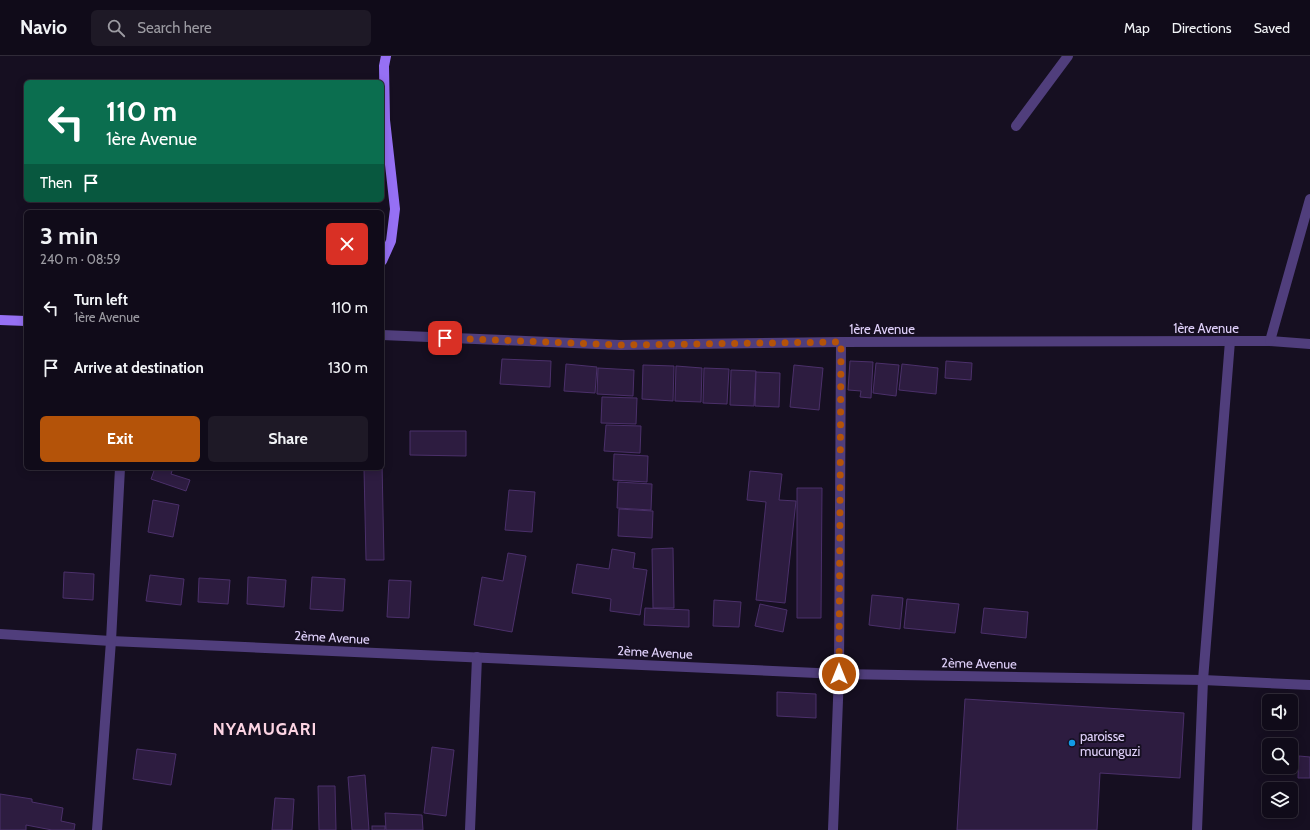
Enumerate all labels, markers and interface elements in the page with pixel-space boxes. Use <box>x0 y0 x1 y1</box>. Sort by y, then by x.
search box <box>91 10 371 46</box>
text: Navio <box>20 16 67 39</box>
icon: search <box>105 17 127 39</box>
text: Search here <box>137 19 212 37</box>
text: Map <box>1124 19 1150 37</box>
text: Directions <box>1172 19 1232 37</box>
text: Saved <box>1254 19 1290 37</box>
text: 110 m <box>106 94 177 128</box>
icon: left <box>40 96 92 148</box>
text: 1ère Avenue <box>106 128 197 150</box>
icon: arrive <box>80 172 102 194</box>
text: Then <box>40 174 72 192</box>
text: 3 min <box>40 221 98 250</box>
button: close <box>326 223 368 265</box>
text: 240 m · 08:59 <box>40 251 121 267</box>
text: Turn left <box>74 291 128 309</box>
icon: left <box>40 297 62 319</box>
text: 110 m <box>331 299 368 317</box>
text: 1ère Avenue <box>74 309 140 325</box>
street label: 1ère Avenue <box>1173 320 1239 336</box>
pin <box>428 321 462 355</box>
street label: 1ère Avenue <box>849 321 915 337</box>
icon: arrive <box>434 327 456 349</box>
icon: arrive <box>40 357 62 379</box>
text: Arrive at destination <box>74 359 204 377</box>
text: 130 m <box>328 359 368 377</box>
button: Exit <box>40 416 200 462</box>
button: Share <box>208 416 368 462</box>
street label: 2ème Avenue <box>294 627 371 647</box>
street label: 2ème Avenue <box>617 642 694 662</box>
position arrow <box>818 653 860 695</box>
street label: 2ème Avenue <box>941 654 1017 672</box>
map controls <box>1262 694 1298 818</box>
button: sound <box>1262 694 1298 730</box>
district label: NYAMUGARI <box>213 719 317 739</box>
place label: paroisse mucunguzi <box>1080 728 1140 759</box>
marker: paroisse mucunguzi <box>1067 738 1077 748</box>
button: search <box>1262 738 1298 774</box>
button: layers <box>1262 782 1298 818</box>

